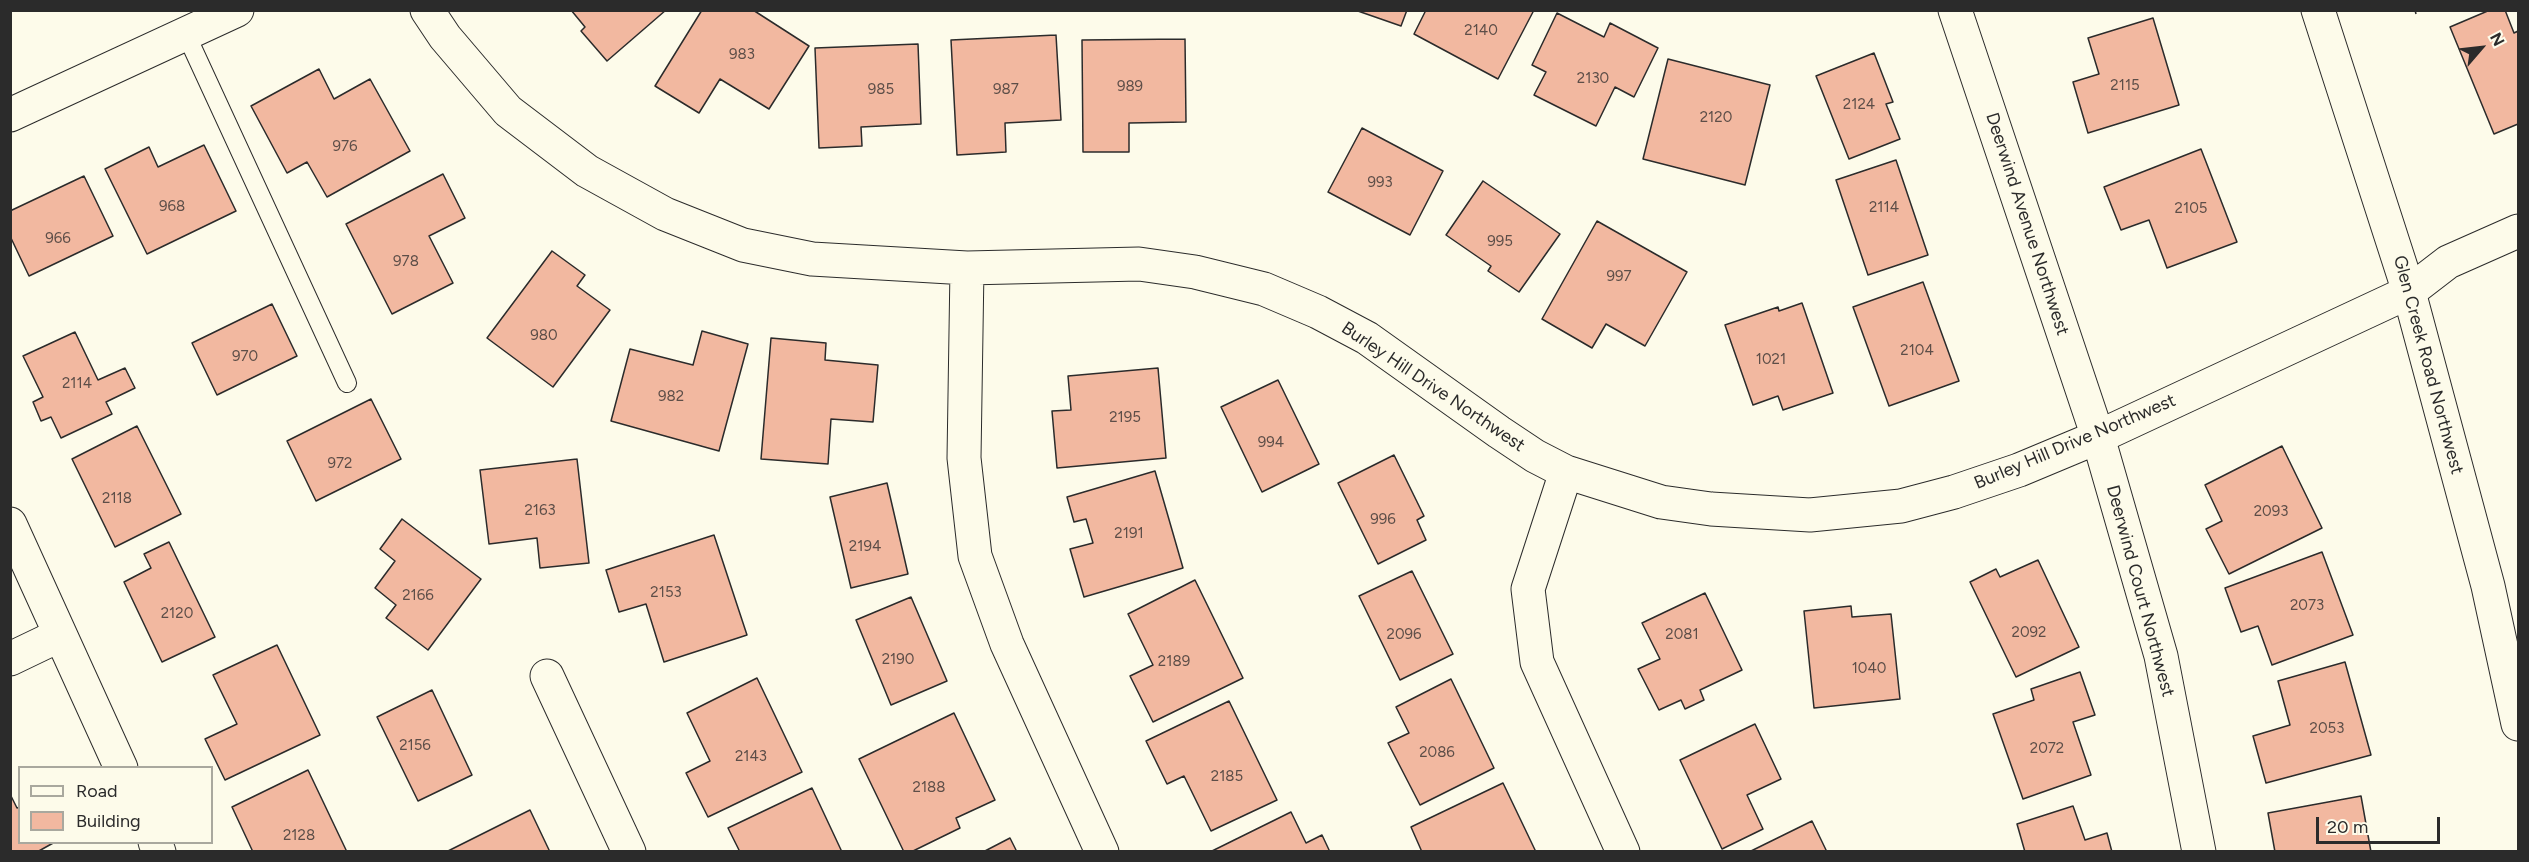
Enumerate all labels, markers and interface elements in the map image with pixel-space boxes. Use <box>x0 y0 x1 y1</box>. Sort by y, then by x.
north arrow <box>2451 18 2511 78</box>
house number: 2140 <box>1464 22 1498 40</box>
text: N <box>2486 29 2509 49</box>
house number: 983 <box>729 46 755 64</box>
house number: 2130 <box>1577 70 1609 88</box>
house number: 2115 <box>2110 77 2140 95</box>
house number: 989 <box>1117 78 1143 96</box>
house number: 985 <box>868 81 894 99</box>
house number: 987 <box>993 81 1019 99</box>
house number: 2124 <box>1843 96 1875 114</box>
house number: 2120 <box>1700 109 1732 127</box>
street label: Deerwind Avenue Northwest <box>1981 110 2073 338</box>
house number: 976 <box>332 138 358 156</box>
house number: 993 <box>1367 174 1393 192</box>
house number: 968 <box>159 198 185 216</box>
house number: 2114 <box>1869 199 1899 217</box>
house number: 2105 <box>2175 200 2207 218</box>
house number: 966 <box>45 230 71 248</box>
house number: 995 <box>1487 233 1513 251</box>
house number: 978 <box>393 253 419 271</box>
street label: Glen Creek Road Northwest <box>2388 253 2468 477</box>
house number: 997 <box>1606 268 1632 286</box>
street label: Burley Hill Drive Northwest <box>1337 317 1529 457</box>
house number: 980 <box>530 327 558 345</box>
house number: 2104 <box>1900 342 1934 360</box>
house number: 970 <box>232 348 258 366</box>
house number: 1021 <box>1756 351 1786 369</box>
house number: 2114 <box>62 375 92 393</box>
house number: 982 <box>658 388 684 406</box>
street label: Burley Hill Drive Northwest <box>1971 390 2179 494</box>
house number: 2195 <box>1109 409 1141 427</box>
house number: 994 <box>1258 434 1284 452</box>
house number: 972 <box>328 455 352 473</box>
street label: Deerwind Court Northwest <box>2101 483 2179 699</box>
house number: 2118 <box>102 490 132 508</box>
house number: 2163 <box>524 502 556 520</box>
house number: 2093 <box>2254 503 2288 521</box>
house number: 996 <box>1370 511 1396 529</box>
house number: 2191 <box>1114 525 1144 543</box>
house number: 2194 <box>849 538 881 556</box>
house number: 2153 <box>650 584 682 602</box>
house number: 2166 <box>402 587 434 605</box>
house number: 2073 <box>2290 597 2324 615</box>
house number: 2120 <box>161 605 193 623</box>
house number: 2092 <box>2012 624 2046 642</box>
house number: 2096 <box>1387 626 1421 644</box>
house number: 2081 <box>1665 626 1699 644</box>
house number: 2190 <box>882 651 914 669</box>
house number: 2189 <box>1158 653 1190 671</box>
house number: 1040 <box>1852 660 1886 678</box>
house number: 2053 <box>2310 720 2344 738</box>
house number: 2156 <box>399 737 431 755</box>
house number: 2072 <box>2030 740 2064 758</box>
house number: 2086 <box>1419 744 1455 762</box>
house number: 2143 <box>735 748 767 766</box>
legend <box>18 766 213 844</box>
house number: 2185 <box>1211 768 1243 786</box>
house number: 2188 <box>913 779 945 797</box>
text: Road <box>76 780 117 802</box>
scale bar <box>2319 805 2444 843</box>
text: Building <box>76 810 141 832</box>
text: 20 m <box>2327 816 2368 838</box>
house number: 2128 <box>283 827 315 845</box>

